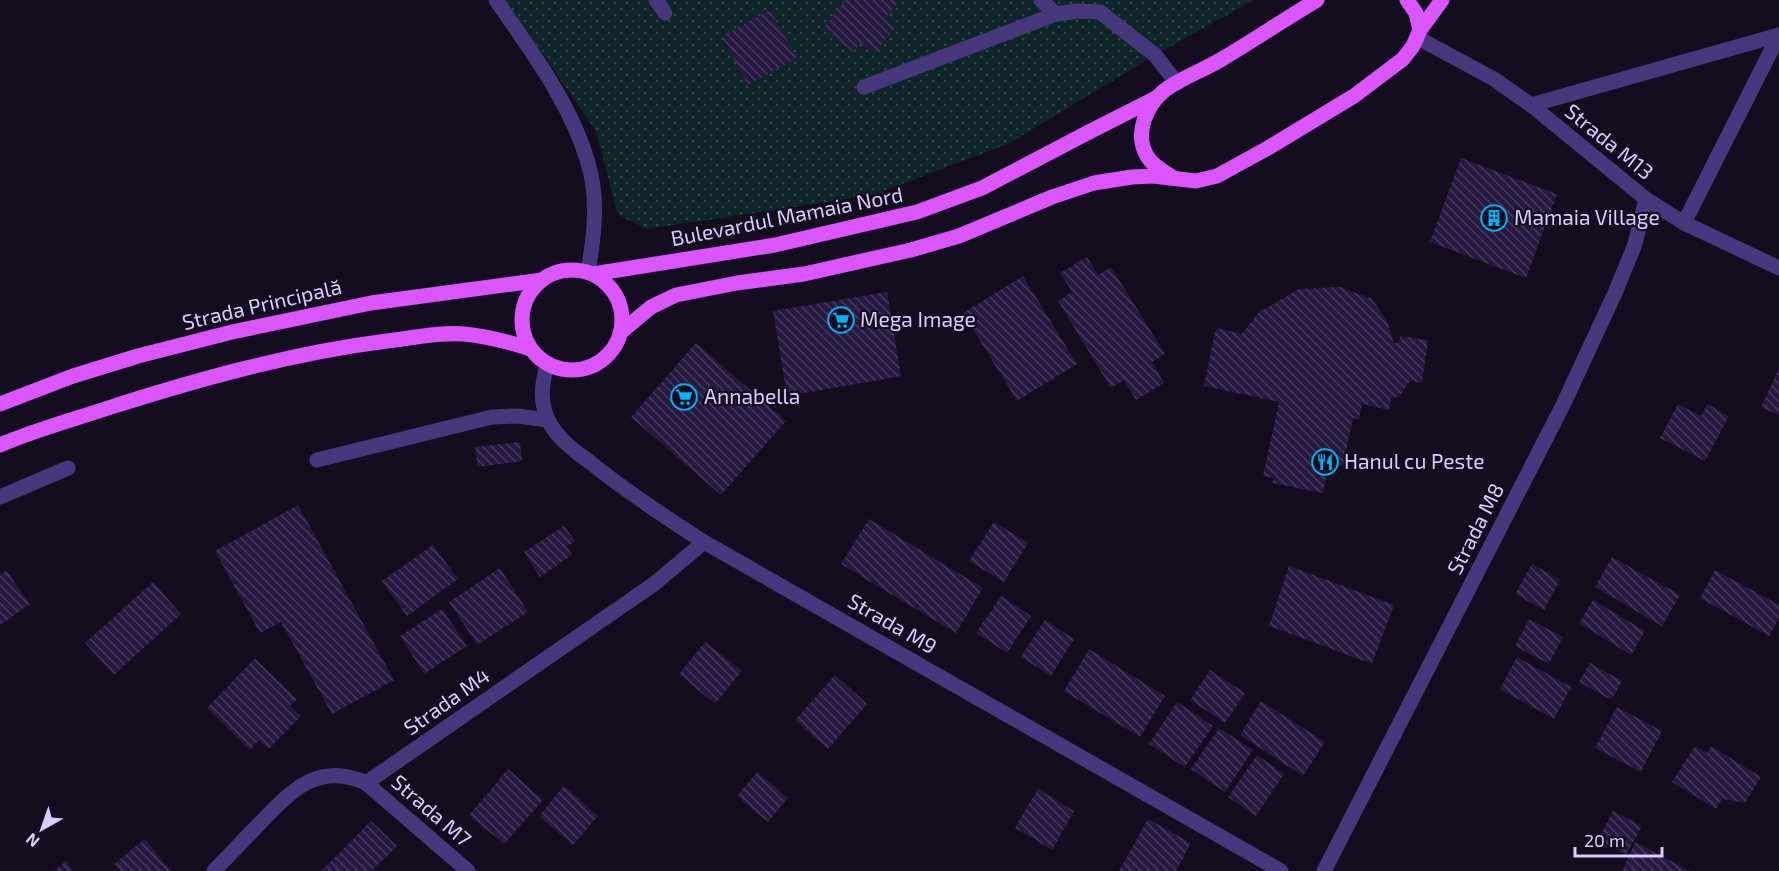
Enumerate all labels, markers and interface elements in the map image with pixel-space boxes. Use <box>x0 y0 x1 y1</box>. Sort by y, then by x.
street label: Strada M13 <box>1561 98 1659 184</box>
street label: Bulevardul Mamaia Nord <box>669 181 905 250</box>
building icon: Mamaia Village <box>1479 203 1509 233</box>
place label: Mamaia Village <box>1514 204 1660 229</box>
street label: Strada Principală <box>179 273 344 334</box>
supermarket icon: Mega Image <box>826 305 856 335</box>
place label: Mega Image <box>860 306 976 331</box>
supermarket icon: Annabella <box>669 382 699 412</box>
place label: Annabella <box>704 383 800 408</box>
restaurant icon: Hanul cu Peste <box>1310 447 1340 477</box>
place label: Hanul cu Peste <box>1344 448 1485 473</box>
street label: Strada M8 <box>1441 479 1508 578</box>
street label: Strada M9 <box>844 587 942 658</box>
street label: Strada M4 <box>398 662 494 739</box>
street label: Strada M7 <box>387 769 477 851</box>
north arrow <box>12 799 72 859</box>
scale bar <box>1575 820 1662 858</box>
text: 20 m <box>1584 829 1625 851</box>
text: N <box>22 830 43 852</box>

